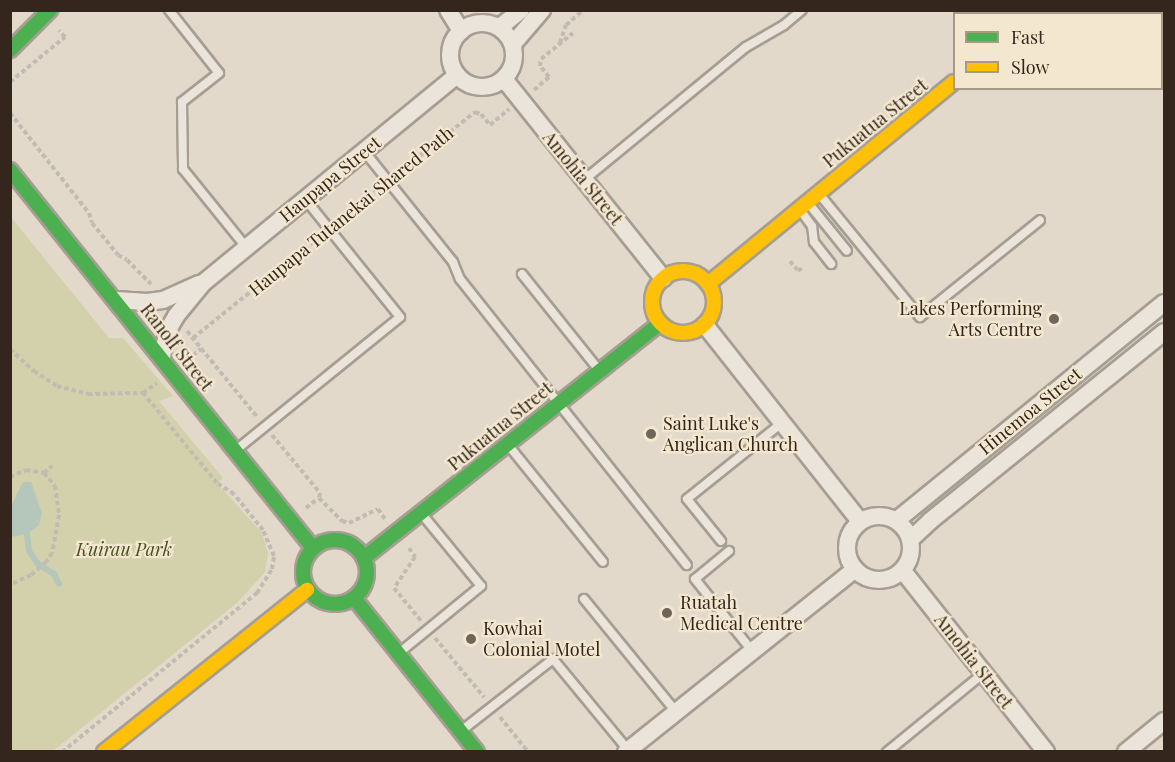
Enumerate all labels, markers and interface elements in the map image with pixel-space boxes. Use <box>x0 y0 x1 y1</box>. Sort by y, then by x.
legend <box>953 12 1163 90</box>
text: Fast <box>1011 25 1044 49</box>
text: Slow <box>1011 55 1049 79</box>
street label: Pukuatua Street <box>818 74 932 172</box>
street label: Haupapa Tutanekai Shared Path <box>244 122 458 300</box>
street label: Amohia Street <box>539 127 627 229</box>
street label: Haupapa Street <box>275 131 385 227</box>
place label: Lakes Performing Arts Centre <box>899 298 1042 340</box>
street label: Ranolf Street <box>136 299 218 395</box>
marker: Lakes Performing Arts Centre <box>1047 312 1061 326</box>
street label: Hinemoa Street <box>974 363 1086 459</box>
street label: Pukuatua Street <box>443 377 557 475</box>
place label: Saint Luke's Anglican Church <box>663 413 798 456</box>
marker: Saint Luke's Anglican Church <box>644 427 658 441</box>
park label: Kuirau Park <box>76 538 172 560</box>
place label: Ruatah Medical Centre <box>680 592 803 634</box>
marker: Ruatah Medical Centre <box>658 604 676 622</box>
street label: Amohia Street <box>930 609 1018 713</box>
place label: Kowhai Colonial Motel <box>483 618 600 660</box>
marker: Kowhai Colonial Motel <box>464 632 478 646</box>

